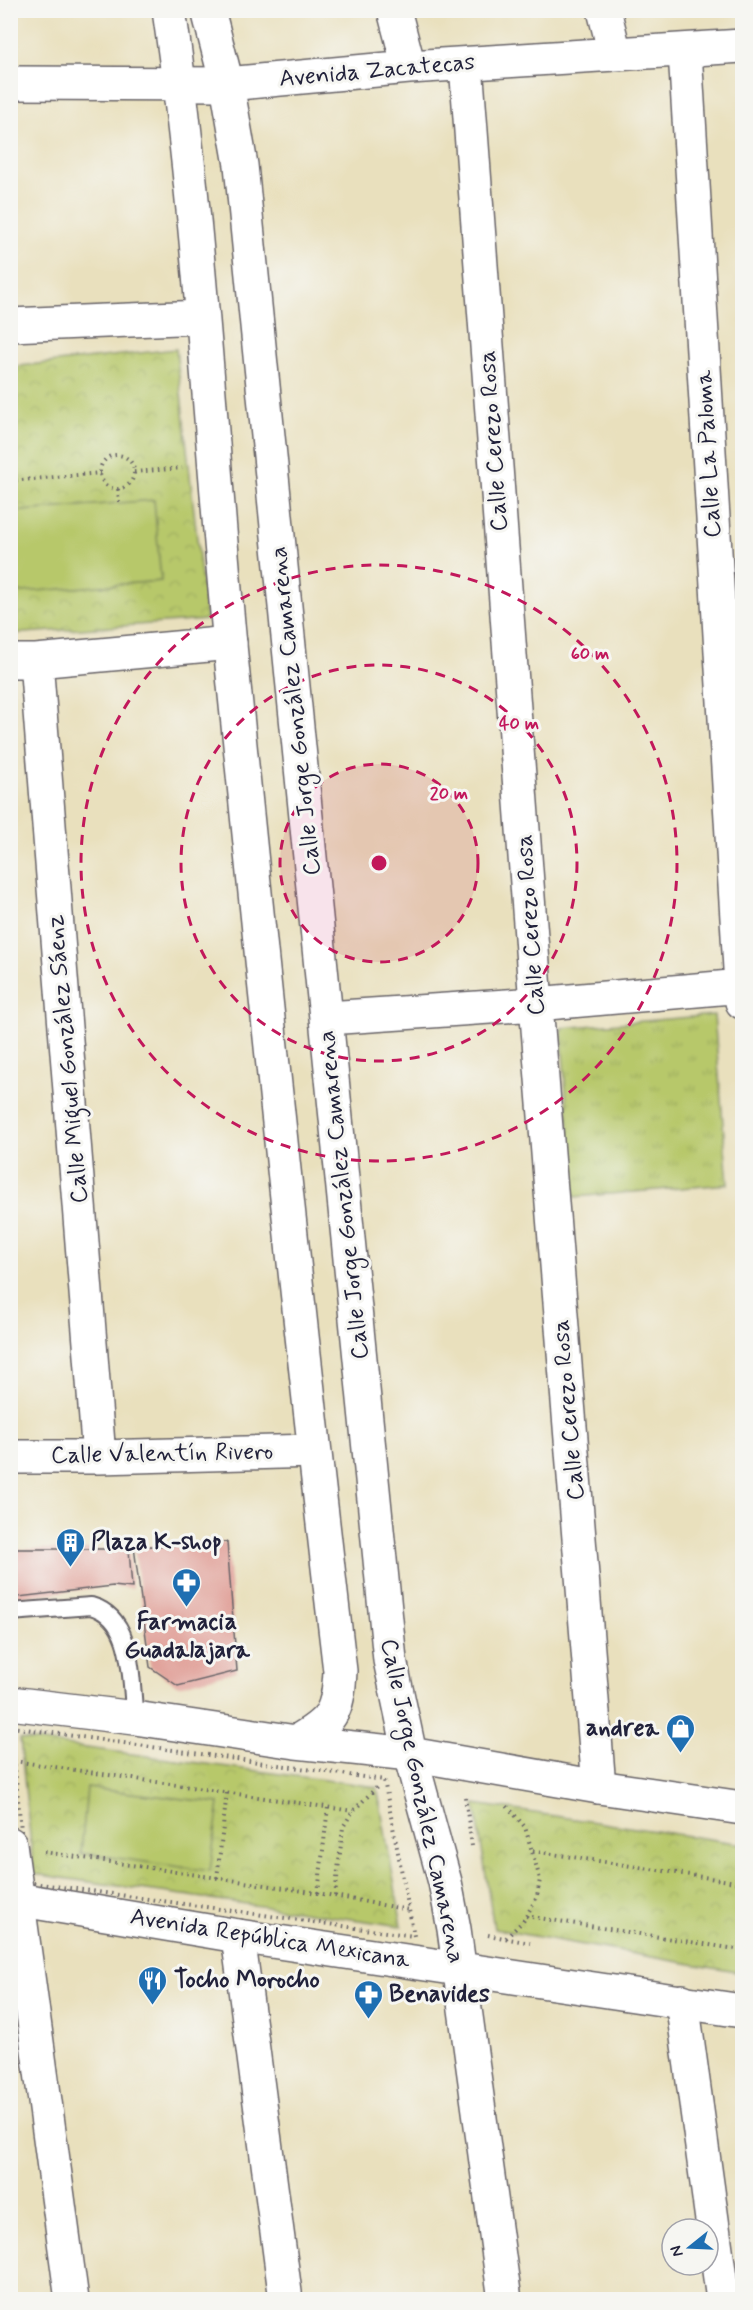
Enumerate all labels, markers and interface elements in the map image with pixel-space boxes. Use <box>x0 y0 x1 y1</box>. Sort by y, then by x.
street label: Avenida Zacatecas <box>278 47 476 95</box>
street label: Calle Cerezo Rosa <box>472 349 516 533</box>
street label: Calle La Paloma <box>689 369 729 539</box>
street label: Calle Jorge González Camarena <box>263 545 331 877</box>
text: 60 m <box>571 642 609 666</box>
text: 40 m <box>499 712 539 736</box>
text: 20 m <box>430 782 468 806</box>
street label: Calle Cerezo Rosa <box>509 833 553 1017</box>
centre of rings <box>369 853 389 873</box>
street label: Calle Miguel González Sáenz <box>40 913 99 1205</box>
street label: Calle Jorge González Camarena <box>311 1029 379 1361</box>
street label: Calle Cerezo Rosa <box>546 1318 592 1502</box>
street label: Calle Valentín Rivero <box>50 1437 274 1471</box>
building icon: Plaza K-shop <box>54 1526 86 1568</box>
place label: Plaza K-shop <box>91 1527 222 1558</box>
pharmacy icon: Farmacia Guadalajara <box>171 1566 203 1608</box>
place label: Farmacia Guadalajara <box>124 1607 250 1666</box>
street label: Calle Jorge González Camarena <box>370 1636 472 1966</box>
shop icon: andrea <box>664 1712 696 1754</box>
place label: andrea <box>586 1713 660 1744</box>
street label: Avenida República Mexicana <box>128 1902 413 1977</box>
restaurant icon: Tocho Morocho <box>137 1964 169 2006</box>
place label: Tocho Morocho <box>174 1965 320 1996</box>
pharmacy icon: Benavides <box>352 1978 384 2020</box>
place label: Benavides <box>389 1979 490 2010</box>
north arrow <box>660 2217 720 2277</box>
text: N <box>666 2243 689 2259</box>

